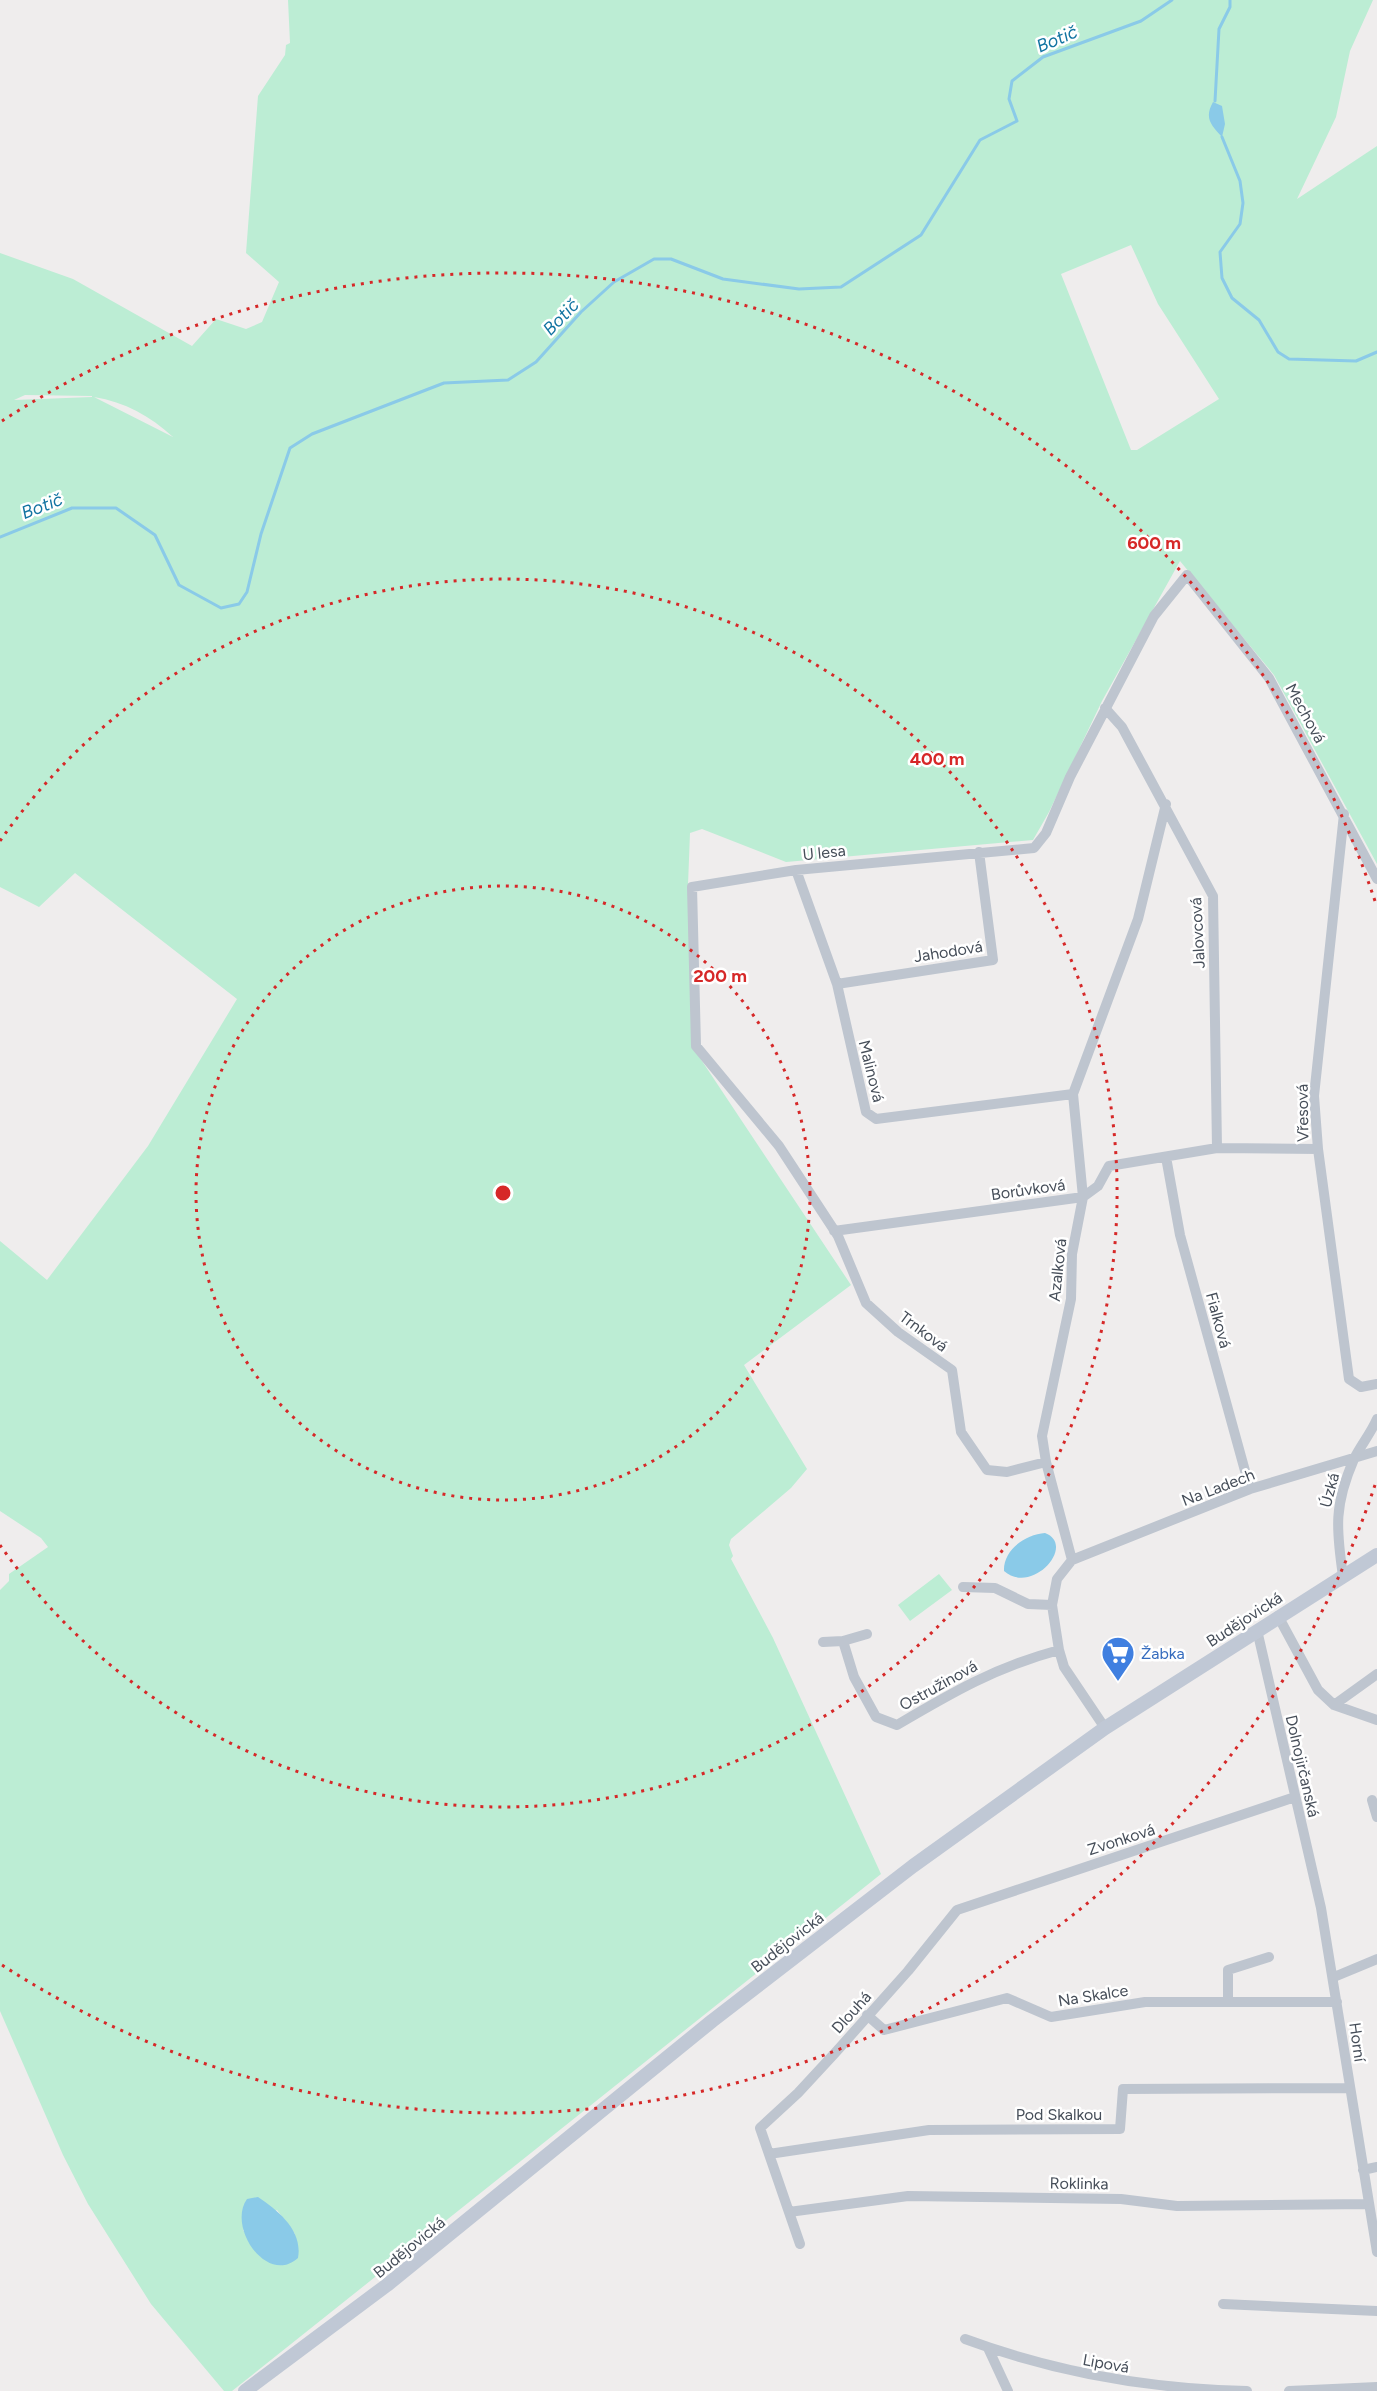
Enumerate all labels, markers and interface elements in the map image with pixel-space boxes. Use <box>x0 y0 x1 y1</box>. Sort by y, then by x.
water label: Botič <box>1033 21 1081 57</box>
water label: Botič <box>538 294 584 340</box>
water label: Botič <box>18 488 66 524</box>
text: 600 m <box>1127 532 1181 554</box>
street label: Mechová <box>1281 680 1330 746</box>
text: 400 m <box>910 748 964 770</box>
street label: U lesa <box>802 841 846 864</box>
street label: Jalovcová <box>1186 897 1209 969</box>
street label: Jahodová <box>912 937 984 966</box>
text: 200 m <box>693 965 747 987</box>
street label: Malinová <box>855 1038 888 1104</box>
street label: Vřesová <box>1292 1084 1313 1142</box>
street label: Borůvková <box>990 1175 1066 1204</box>
centre of rings <box>493 1183 513 1203</box>
street label: Azalková <box>1045 1238 1070 1303</box>
street label: Fialková <box>1202 1290 1235 1350</box>
street label: Trnková <box>896 1307 952 1356</box>
street label: Na Ladech <box>1179 1465 1257 1510</box>
street label: Úzká <box>1316 1471 1343 1509</box>
street label: Budějovická <box>1203 1588 1286 1651</box>
supermarket icon: Žabka <box>1100 1635 1136 1682</box>
place label: Žabka <box>1141 1644 1185 1663</box>
street label: Ostružinová <box>896 1656 981 1715</box>
street label: Dolnojirčanská <box>1282 1713 1324 1819</box>
street label: Zvonková <box>1085 1820 1157 1859</box>
street label: Budějovická <box>747 1908 827 1977</box>
street label: Na Skalce <box>1057 1981 1130 2010</box>
street label: Dlouhá <box>828 1987 875 2037</box>
street label: Horní <box>1345 2021 1370 2064</box>
street label: Pod Skalkou <box>1016 2105 1102 2124</box>
street label: Roklinka <box>1049 2173 1109 2194</box>
street label: Budějovická <box>370 2213 449 2282</box>
street label: Lipová <box>1081 2350 1131 2377</box>

